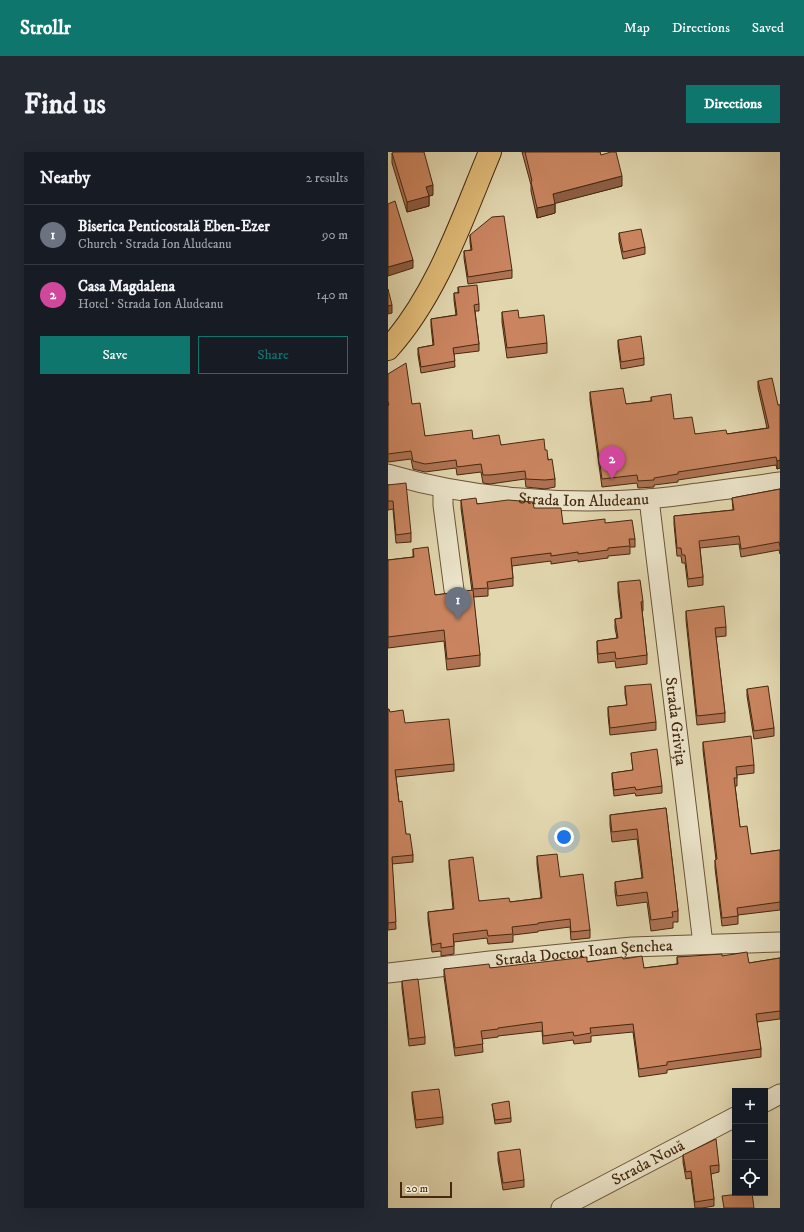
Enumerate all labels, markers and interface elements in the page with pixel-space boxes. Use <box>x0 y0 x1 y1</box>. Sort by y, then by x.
text: Strollr <box>20 17 71 40</box>
text: Map <box>624 19 650 37</box>
text: Directions <box>672 19 730 37</box>
text: Saved <box>752 19 784 37</box>
button: Directions <box>686 85 780 123</box>
text: Find us <box>24 87 106 122</box>
text: Nearby <box>40 167 90 189</box>
text: 2 results <box>306 170 348 186</box>
text: Biserica Penticostală Eben-Ezer <box>78 217 270 236</box>
text: 1 <box>51 227 55 243</box>
text: 90 m <box>322 227 348 243</box>
text: Church · Strada Ion Aludeanu <box>78 236 232 252</box>
text: Casa Magdalena <box>78 277 175 296</box>
text: 2 <box>50 287 56 303</box>
text: 140 m <box>316 287 348 303</box>
text: Hotel · Strada Ion Aludeanu <box>78 296 223 312</box>
button: Save <box>40 336 190 374</box>
button: Share <box>198 336 348 374</box>
pin: 2 <box>599 446 625 479</box>
street label: Strada Ion Aludeanu <box>518 488 650 511</box>
pin: 1 <box>445 587 471 620</box>
street label: Strada Grivița <box>661 676 691 767</box>
your location <box>554 827 574 847</box>
street label: Strada Doctor Ioan Șenchea <box>494 936 673 970</box>
map controls <box>732 1088 768 1196</box>
button: + <box>732 1088 768 1124</box>
button: − <box>732 1124 768 1160</box>
street label: Strada Nouă <box>608 1135 688 1190</box>
button: locate <box>732 1160 768 1196</box>
scale bar <box>400 1180 452 1199</box>
text: 20 m <box>406 1182 428 1196</box>

